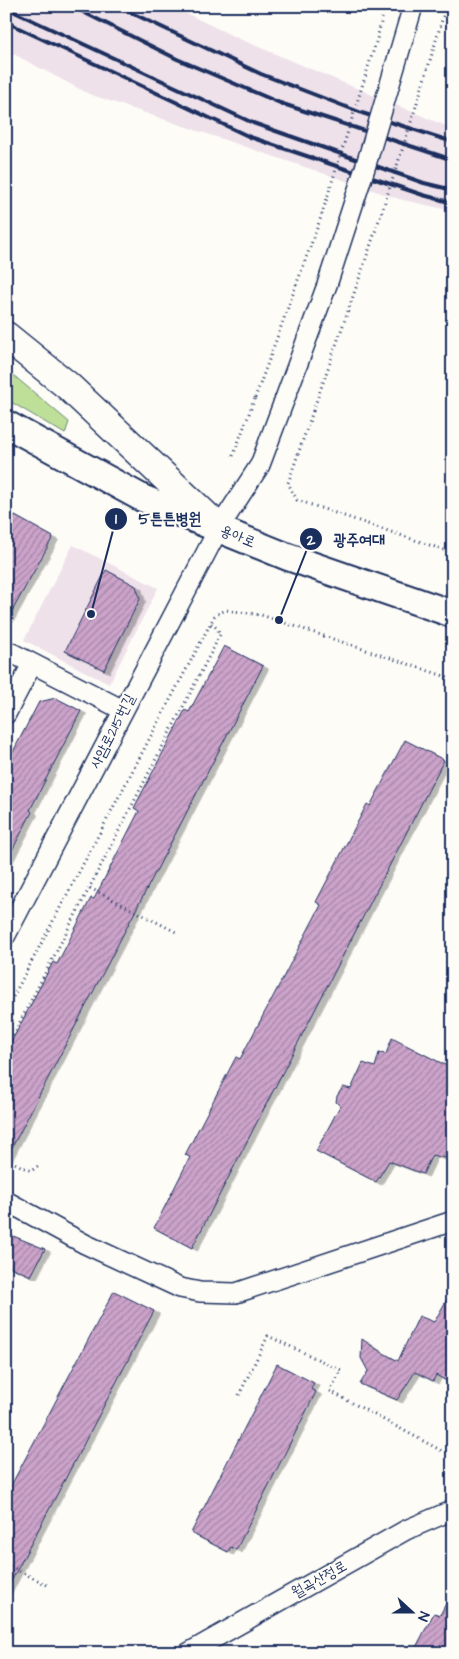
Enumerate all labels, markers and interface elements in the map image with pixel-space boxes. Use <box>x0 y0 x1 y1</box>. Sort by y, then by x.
callout: 5튼튼병원 <box>103 503 211 534</box>
text: 5튼튼병원 <box>139 508 202 530</box>
text: 1 <box>115 509 117 530</box>
street label: 용아로 <box>217 520 259 553</box>
callout: 광주여대 <box>298 524 395 555</box>
text: 광주여대 <box>333 529 385 551</box>
text: 2 <box>306 530 316 551</box>
street label: 사암로215번길 <box>85 690 140 772</box>
street label: 월곡산정로 <box>288 1556 351 1603</box>
north arrow <box>386 1586 436 1636</box>
text: N <box>412 1609 434 1624</box>

